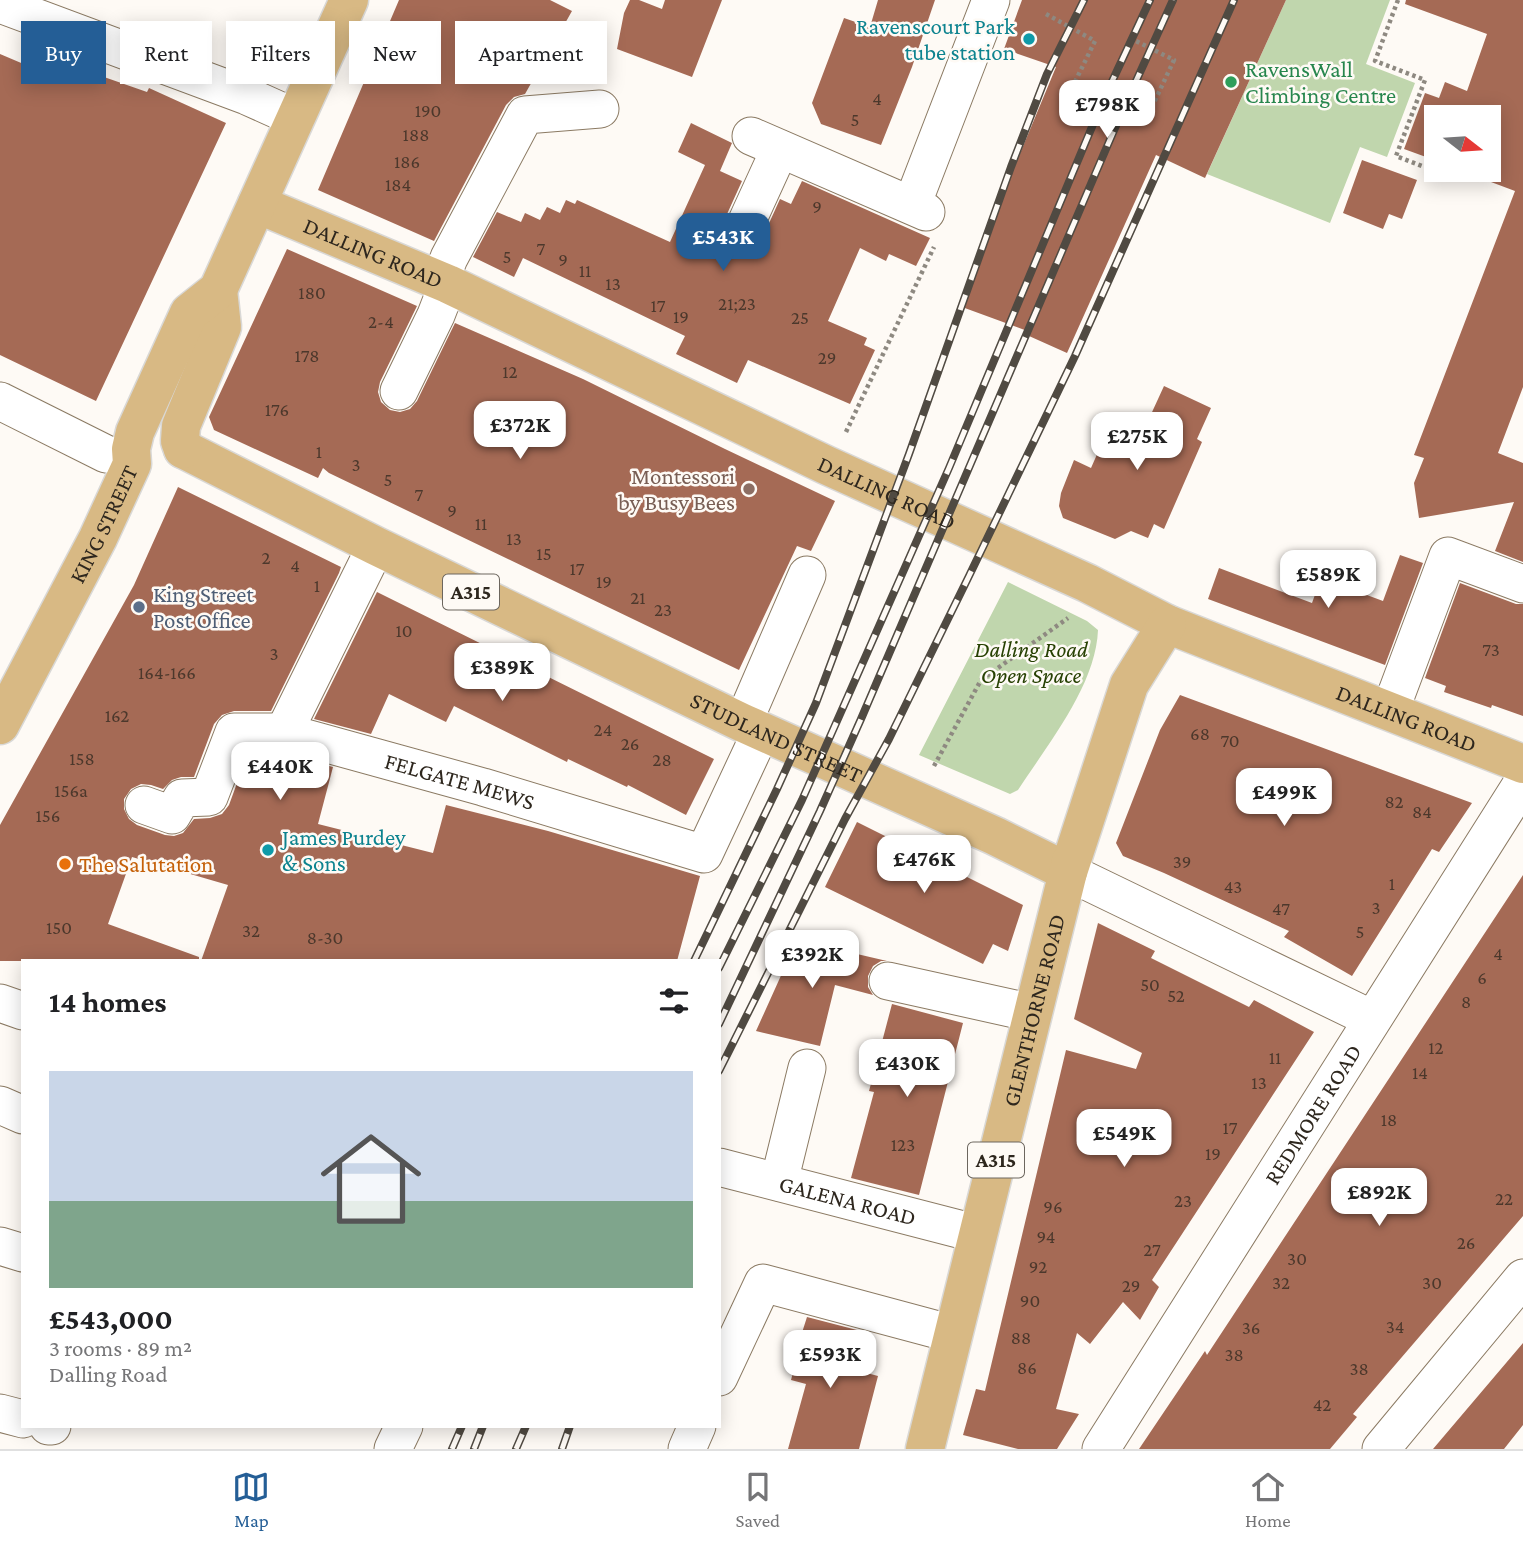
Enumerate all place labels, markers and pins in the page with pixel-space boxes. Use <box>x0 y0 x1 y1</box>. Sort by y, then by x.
place label: Ravenscourt Park tube station <box>856 13 1015 65</box>
marker: Ravenscourt Park tube station <box>1021 31 1037 47</box>
place label: RavensWall Climbing Centre <box>1245 56 1396 108</box>
marker: RavensWall Climbing Centre <box>1223 74 1239 90</box>
pin: £798K <box>1058 80 1156 140</box>
pin: £543K <box>674 214 772 273</box>
pin: £372K <box>471 402 569 461</box>
pin: £275K <box>1088 412 1186 472</box>
place label: Montessori by Busy Bees <box>618 463 735 515</box>
marker: Montessori by Busy Bees <box>741 481 757 497</box>
pin: £589K <box>1279 550 1377 610</box>
place label: King Street Post Office <box>153 581 254 633</box>
marker: King Street Post Office <box>131 599 147 615</box>
pin: £389K <box>453 644 551 703</box>
pin: £440K <box>231 742 329 802</box>
pin: £499K <box>1235 768 1333 828</box>
place label: James Purdey & Sons <box>280 824 406 876</box>
pin: £476K <box>875 836 973 895</box>
marker: James Purdey & Sons <box>260 842 276 858</box>
place label: The Salutation <box>79 851 213 877</box>
marker: The Salutation <box>57 856 73 872</box>
pin: £392K <box>763 930 861 990</box>
pin: £430K <box>858 1040 956 1099</box>
pin: £549K <box>1075 1110 1173 1169</box>
pin: £892K <box>1330 1168 1428 1228</box>
pin: £593K <box>781 1330 879 1390</box>

